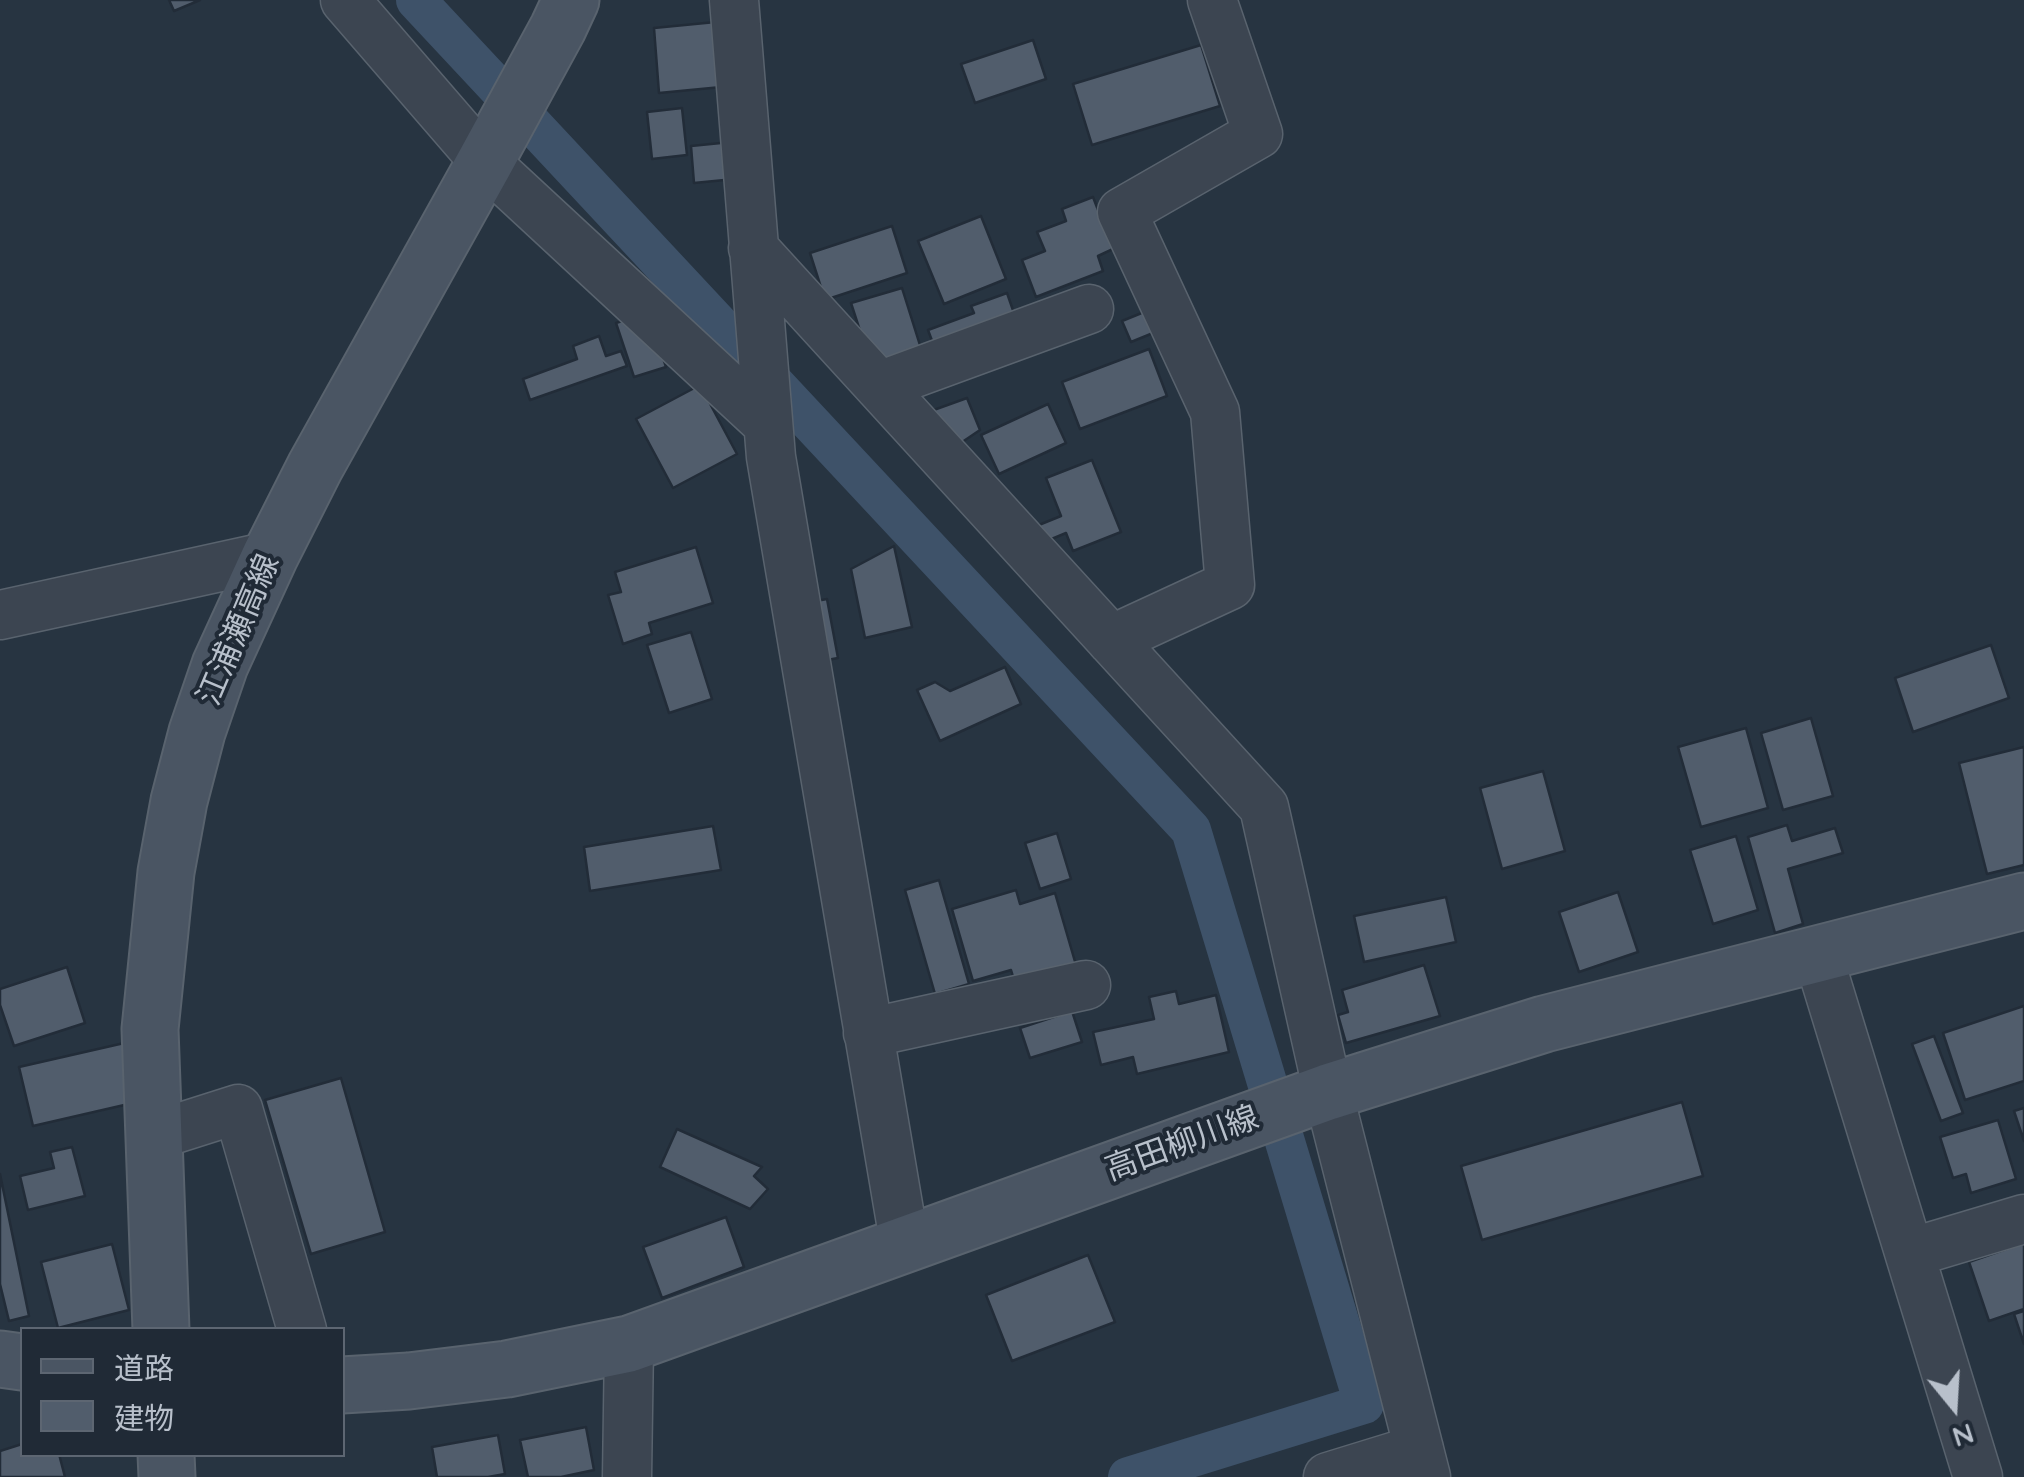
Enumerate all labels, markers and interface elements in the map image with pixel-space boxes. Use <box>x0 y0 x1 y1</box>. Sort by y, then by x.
street label: 江浦瀬高線 <box>190 549 288 711</box>
street label: 高田柳川線 <box>1100 1099 1264 1189</box>
legend <box>20 1327 345 1457</box>
text: 道路 <box>114 1349 174 1387</box>
north arrow <box>1904 1357 2004 1457</box>
text: 建物 <box>114 1399 174 1437</box>
text: N <box>1948 1416 1979 1456</box>

